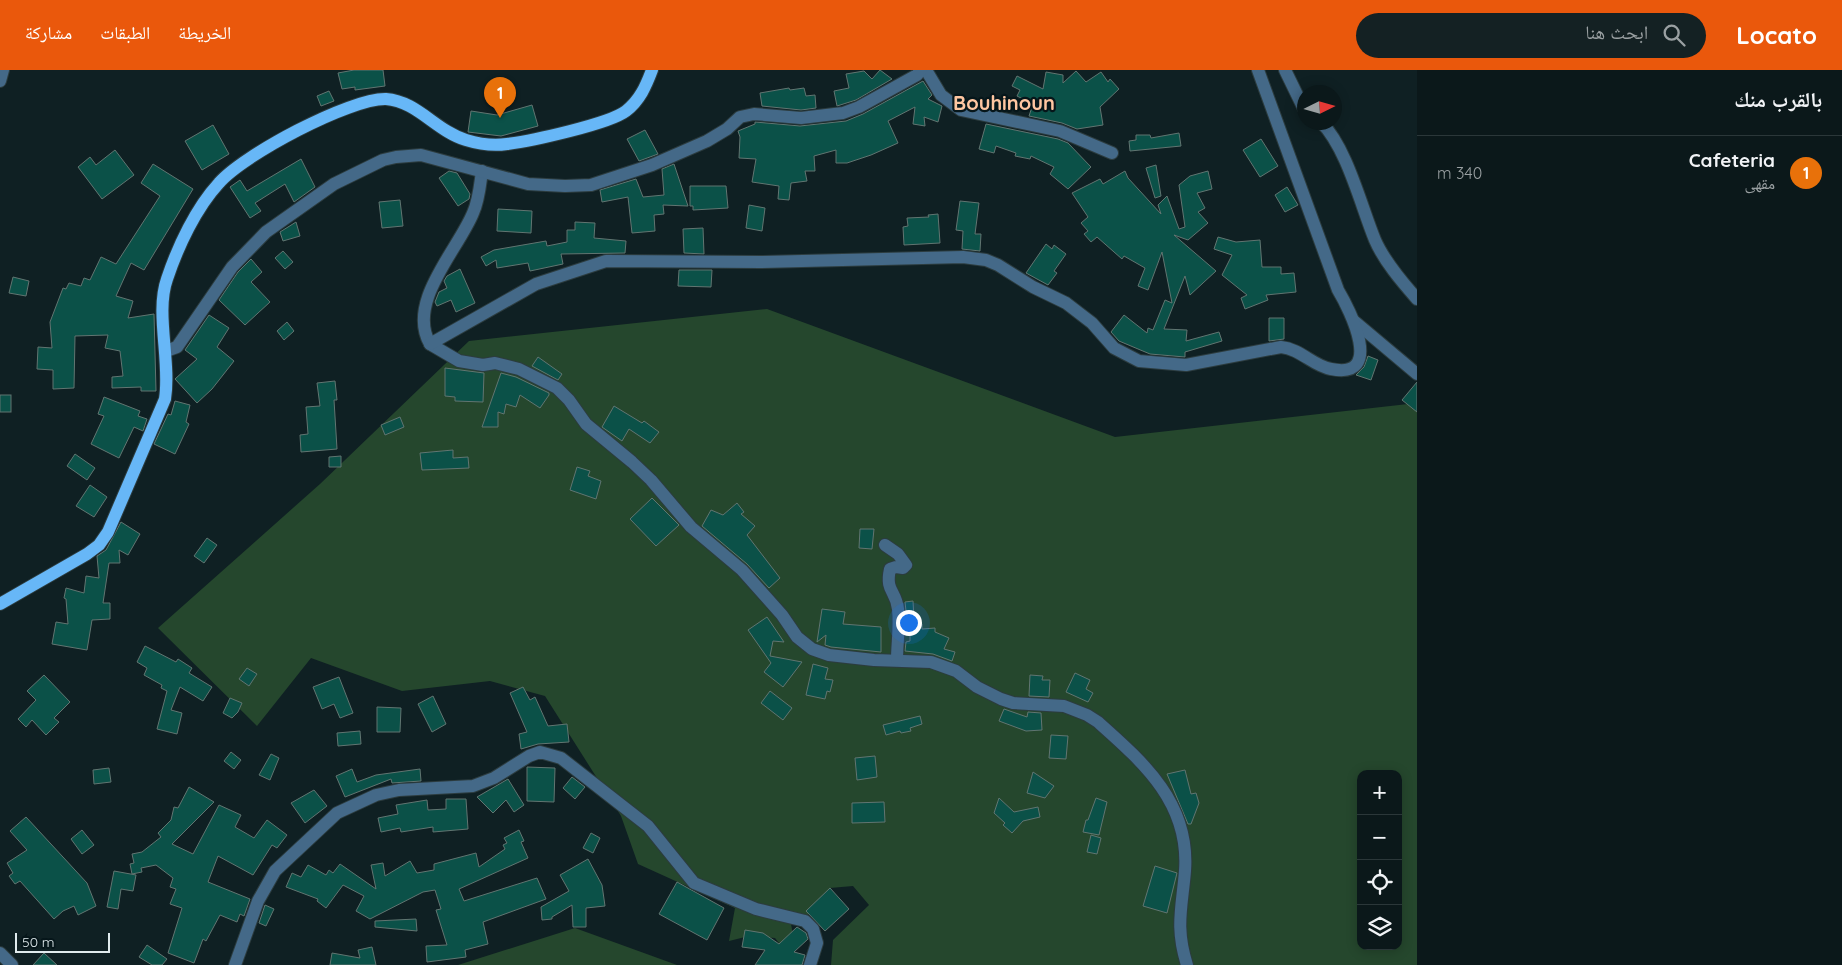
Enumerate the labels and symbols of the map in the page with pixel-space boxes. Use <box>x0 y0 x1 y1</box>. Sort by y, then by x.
pin: 1 <box>484 77 516 118</box>
north arrow <box>1297 85 1342 130</box>
district label: Bouhinoun <box>953 90 1055 115</box>
your location <box>896 610 922 636</box>
scale bar <box>15 930 110 953</box>

